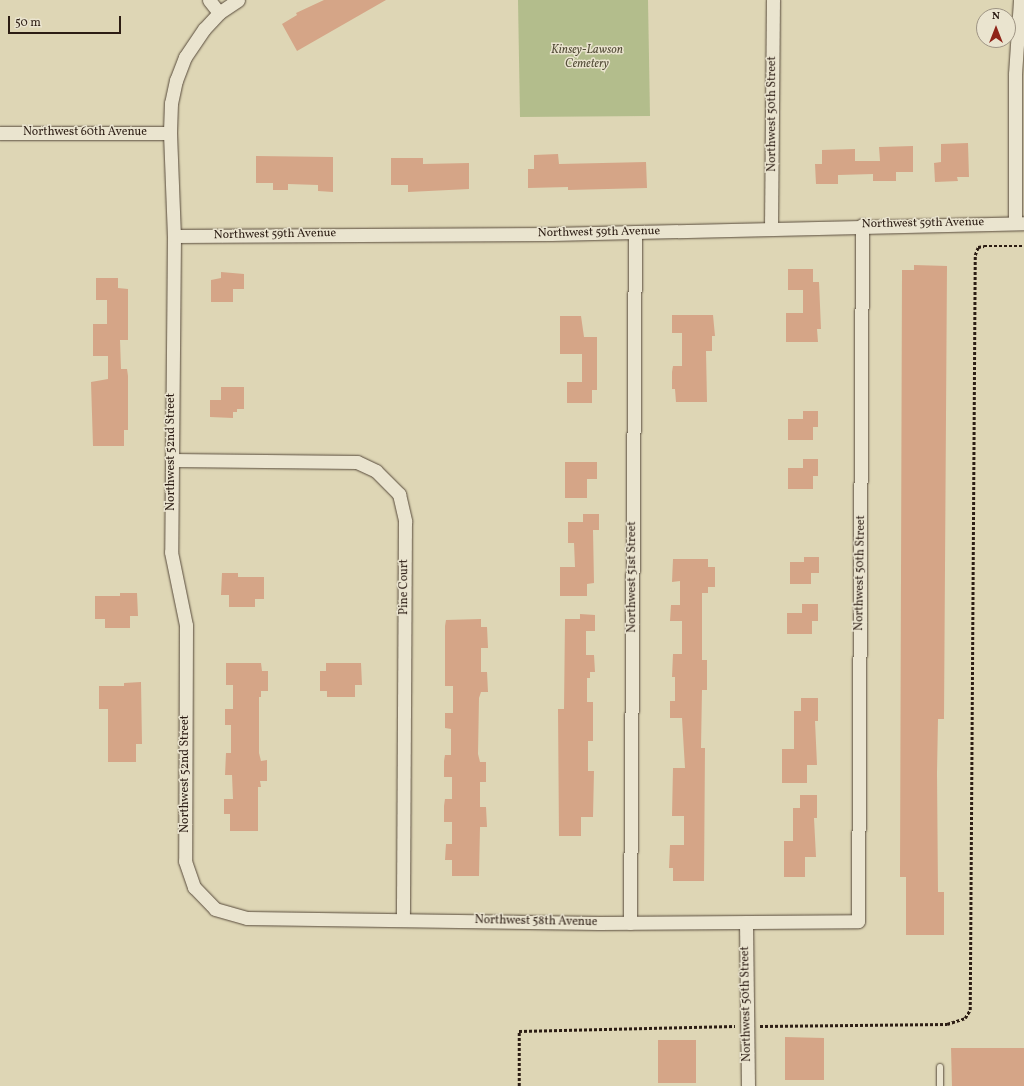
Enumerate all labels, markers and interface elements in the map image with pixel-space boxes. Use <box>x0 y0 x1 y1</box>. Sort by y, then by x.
scale bar <box>10 8 123 34</box>
north arrow <box>976 8 1016 48</box>
text: N <box>992 9 1000 24</box>
text: 50 m <box>15 15 41 31</box>
park label: Kinsey-Lawson Cemetery <box>551 44 623 72</box>
street label: Northwest 50th Street <box>766 56 780 172</box>
street label: Northwest 60th Avenue <box>23 126 147 140</box>
street label: Northwest 59th Avenue <box>862 216 984 232</box>
street label: Northwest 59th Avenue <box>538 225 660 241</box>
street label: Northwest 59th Avenue <box>214 227 336 243</box>
street label: Northwest 52nd Street <box>165 393 179 511</box>
street label: Northwest 50th Street <box>853 515 869 631</box>
street label: Northwest 51st Street <box>626 521 640 633</box>
street label: Pine Court <box>398 559 412 615</box>
street label: Northwest 52nd Street <box>179 715 193 833</box>
street label: Northwest 58th Avenue <box>475 914 597 930</box>
street label: Northwest 50th Street <box>739 946 755 1062</box>

